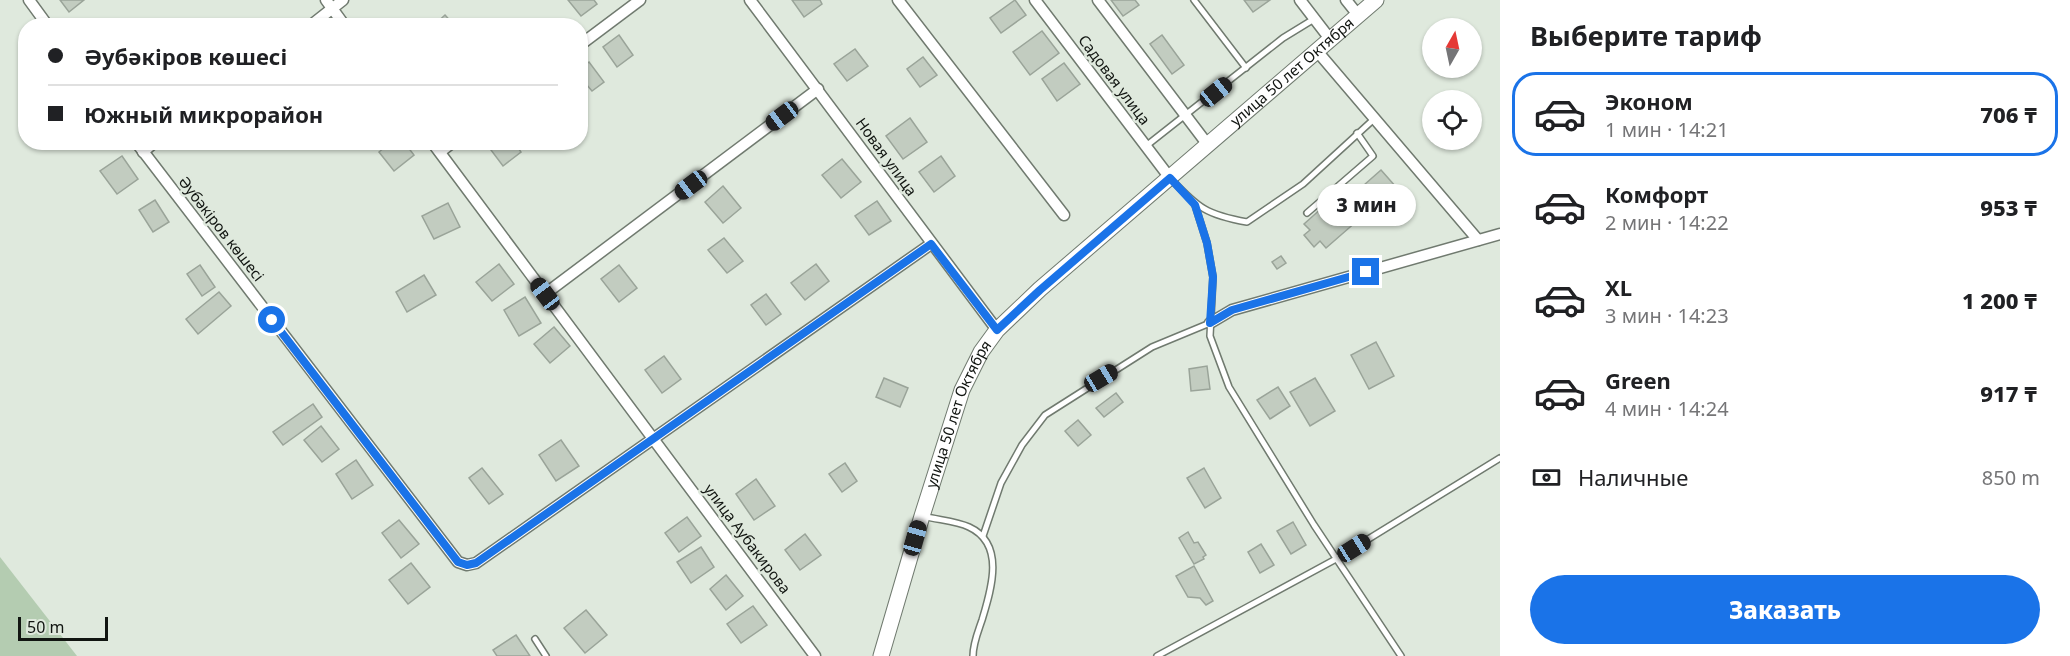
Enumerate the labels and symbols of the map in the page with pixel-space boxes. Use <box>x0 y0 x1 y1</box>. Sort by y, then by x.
street label: улица 50 лет Октября <box>1226 12 1358 130</box>
north arrow <box>1422 18 1482 78</box>
street label: Садовая улица <box>1074 30 1155 128</box>
car <box>1196 74 1236 110</box>
car <box>762 98 802 134</box>
street label: Новая улица <box>852 113 922 199</box>
car <box>671 167 711 203</box>
street label: Әубәкіров көшесі <box>174 172 269 285</box>
callout: 3 мин <box>1316 185 1416 227</box>
route end <box>1352 258 1379 285</box>
car <box>527 274 563 314</box>
route start <box>258 306 285 333</box>
street label: улица 50 лет Октября <box>920 336 995 491</box>
car <box>1081 361 1121 395</box>
street label: улица Аубакирова <box>700 479 796 597</box>
car <box>901 518 929 558</box>
car <box>1334 531 1374 565</box>
scale bar <box>18 614 108 642</box>

